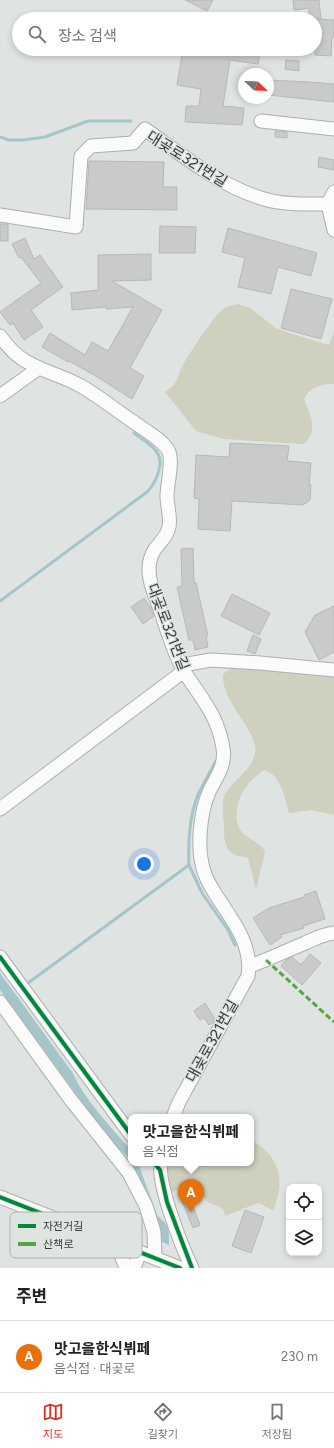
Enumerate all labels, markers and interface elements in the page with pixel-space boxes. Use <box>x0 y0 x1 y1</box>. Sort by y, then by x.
search box <box>12 12 322 56</box>
icon: search <box>26 23 48 45</box>
text: 장소 검색 <box>58 27 117 45</box>
north arrow <box>238 68 274 104</box>
street label: 대곶로321번길 <box>143 127 231 191</box>
street label: 대곶로321번길 <box>143 581 193 673</box>
your location <box>134 854 154 874</box>
street label: 대곶로321번길 <box>182 997 242 1085</box>
popup <box>128 1114 254 1166</box>
text: 맛고을한식뷔페 <box>143 1123 239 1141</box>
text: 음식점 <box>143 1144 179 1159</box>
pin: A <box>178 1179 204 1212</box>
map controls <box>286 1184 322 1256</box>
button: locate <box>286 1184 322 1220</box>
legend <box>10 1212 142 1258</box>
text: 자전거길 <box>43 1220 83 1233</box>
button: layers <box>286 1220 322 1256</box>
text: 산책로 <box>43 1238 73 1251</box>
text: 주변 <box>16 1286 47 1306</box>
text: 맛고을한식뷔페 <box>54 1340 151 1358</box>
text: A <box>24 1349 34 1364</box>
text: 230 m <box>281 1349 318 1364</box>
text: 음식점 · 대곶로 <box>54 1361 135 1376</box>
tab: 지도 <box>42 1401 64 1441</box>
tab: 길찾기 <box>148 1401 178 1441</box>
tab: 저장됨 <box>262 1401 292 1441</box>

